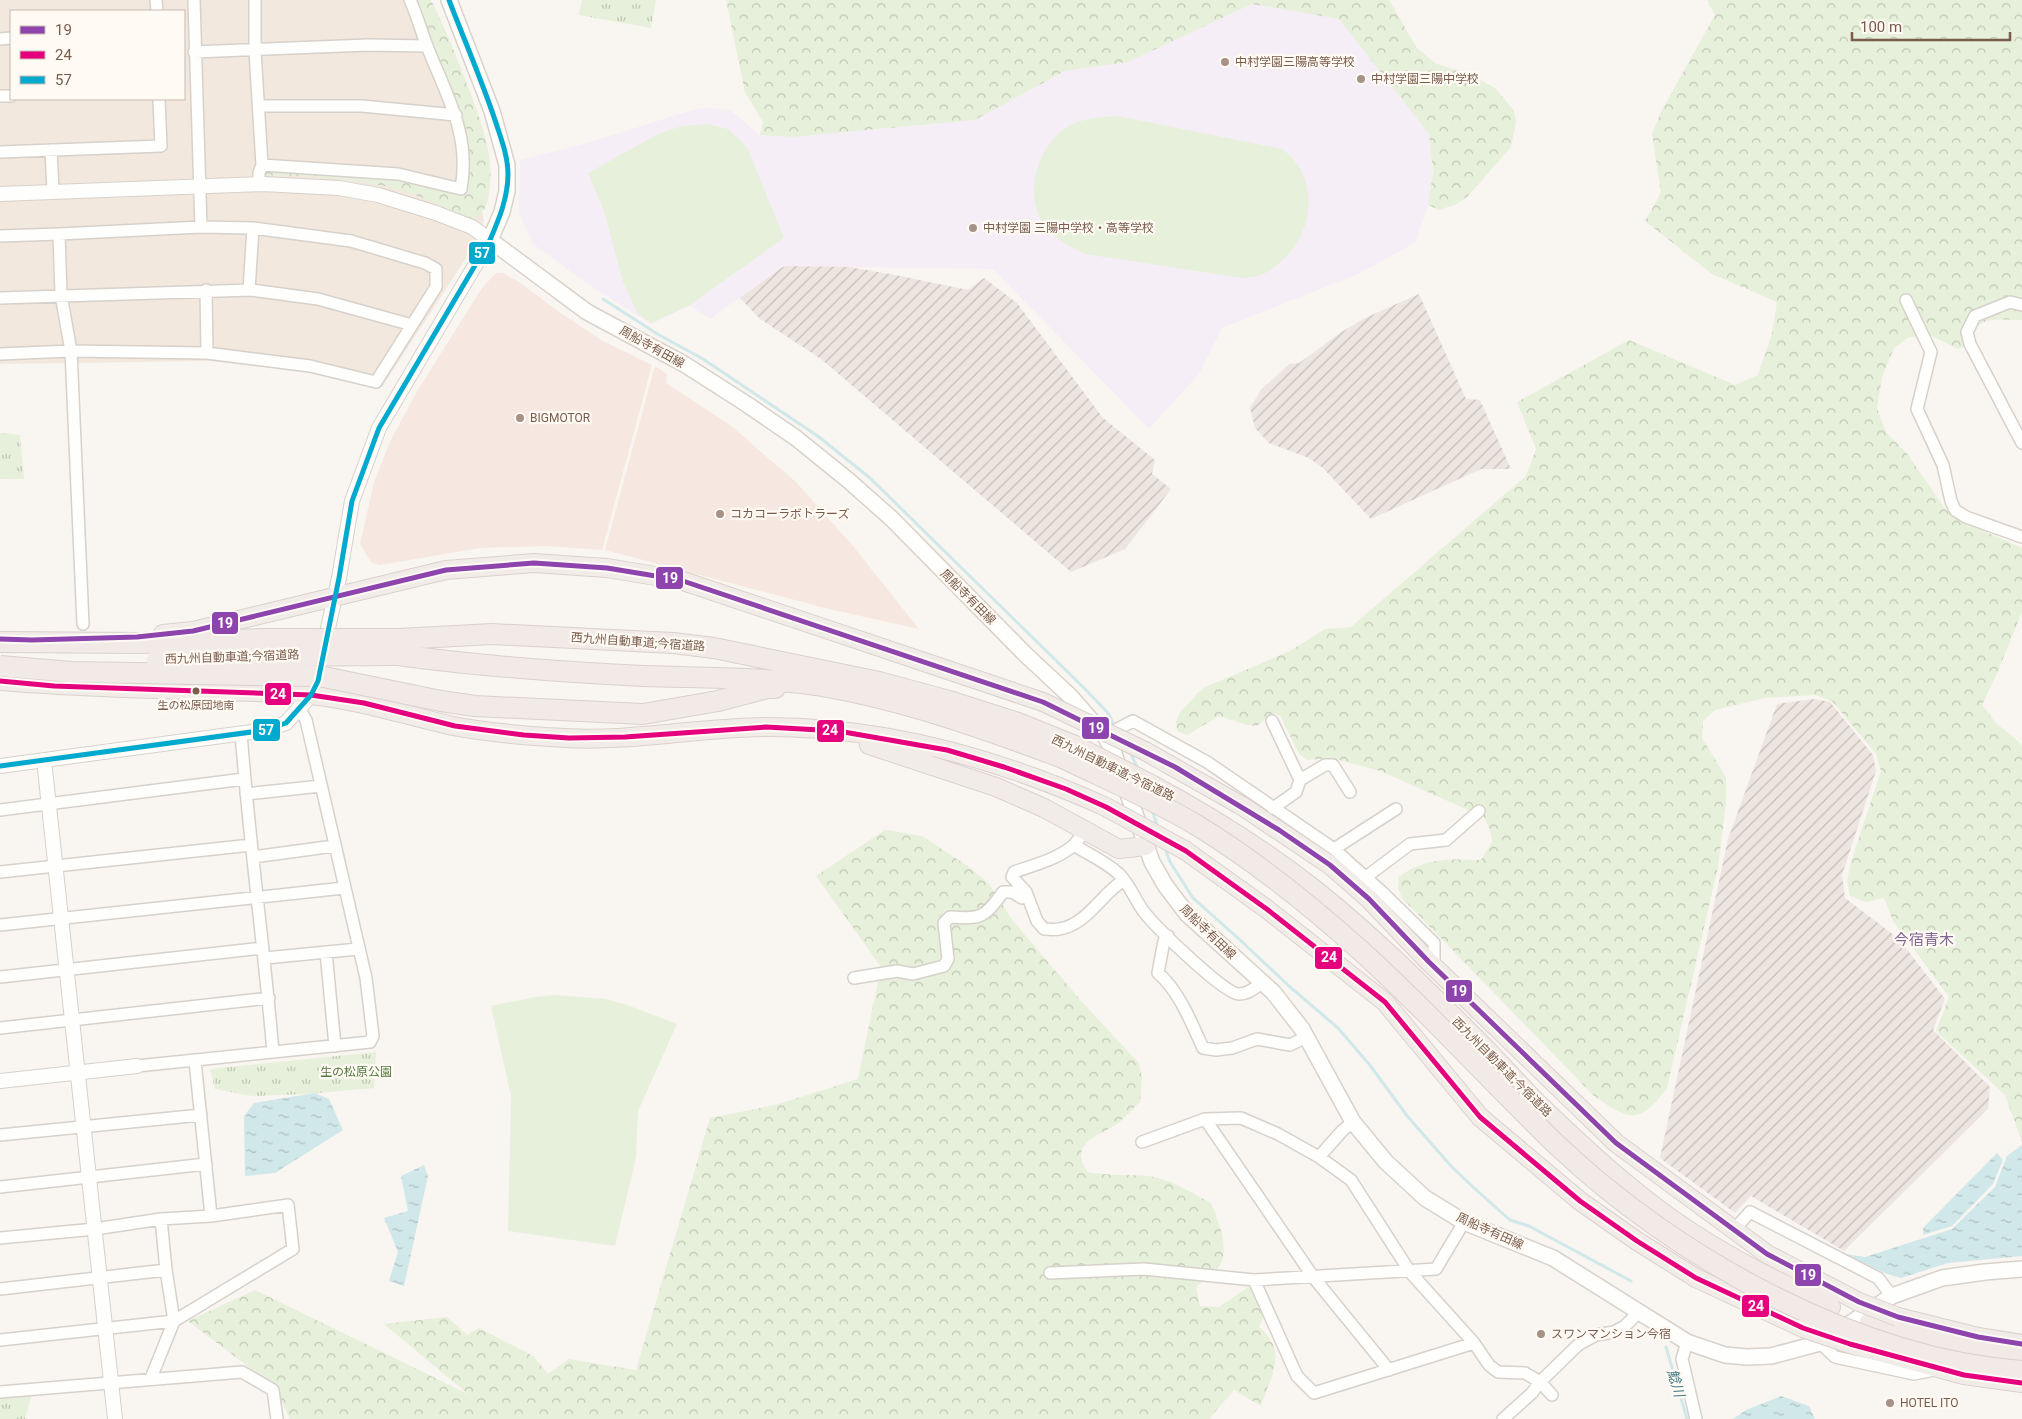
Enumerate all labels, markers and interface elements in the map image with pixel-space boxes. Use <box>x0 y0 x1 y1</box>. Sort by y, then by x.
legend <box>10 10 185 100</box>
scale bar <box>1852 10 2010 42</box>
text: 100 m <box>1860 18 1902 36</box>
text: 19 <box>55 21 72 39</box>
text: 24 <box>55 46 72 64</box>
place label: 中村学園三陽高等学校 <box>1235 55 1355 69</box>
marker: 中村学園三陽高等学校 <box>1219 56 1231 68</box>
text: 57 <box>55 71 72 89</box>
place label: 中村学園三陽中学校 <box>1371 72 1479 86</box>
marker: 中村学園三陽中学校 <box>1355 73 1367 85</box>
place label: 中村学園 三陽中学校・高等学校 <box>983 221 1154 235</box>
marker: 中村学園 三陽中学校・高等学校 <box>967 222 979 234</box>
line badge: 57 <box>468 241 496 265</box>
text: 57 <box>474 245 490 261</box>
street label: 周船寺有田線 <box>617 323 687 371</box>
place label: BIGMOTOR <box>530 411 591 425</box>
marker: BIGMOTOR <box>514 412 526 424</box>
place label: コカコーラボトラーズ <box>730 507 849 521</box>
marker: コカコーラボトラーズ <box>714 508 726 520</box>
line badge: 19 <box>655 566 684 590</box>
street label: 周船寺有田線 <box>938 567 998 627</box>
text: 19 <box>662 570 678 586</box>
line badge: 19 <box>211 611 239 635</box>
text: 19 <box>217 615 233 631</box>
street label: 西九州自動車道;今宿道路 <box>570 630 706 654</box>
street label: 西九州自動車道;今宿道路 <box>165 648 299 666</box>
line badge: 24 <box>264 682 292 706</box>
marker: 生の松原団地南 <box>191 686 201 696</box>
text: 24 <box>270 686 286 702</box>
place label: 生の松原団地南 <box>158 699 235 712</box>
line badge: 19 <box>1081 716 1110 740</box>
line badge: 57 <box>252 718 281 742</box>
line badge: 24 <box>816 719 845 743</box>
text: 19 <box>1088 720 1104 736</box>
text: 57 <box>258 722 274 738</box>
text: 24 <box>822 722 838 738</box>
street label: 西九州自動車道;今宿道路 <box>1049 732 1177 804</box>
street label: 周船寺有田線 <box>1177 902 1239 962</box>
district label: 今宿青木 <box>1894 931 1954 949</box>
line badge: 24 <box>1314 946 1343 970</box>
text: 24 <box>1321 949 1337 965</box>
line badge: 19 <box>1445 979 1473 1003</box>
text: 19 <box>1451 983 1467 999</box>
street label: 西九州自動車道;今宿道路 <box>1449 1014 1555 1120</box>
park label: 生の松原公園 <box>320 1065 392 1079</box>
street label: 周船寺有田線 <box>1454 1210 1526 1252</box>
line badge: 19 <box>1794 1263 1822 1287</box>
text: 19 <box>1800 1267 1816 1283</box>
line badge: 24 <box>1741 1294 1770 1318</box>
text: 24 <box>1748 1298 1764 1314</box>
place label: スワンマンション今宿 <box>1551 1327 1671 1341</box>
marker: スワンマンション今宿 <box>1535 1328 1547 1340</box>
water label: 鯰川 <box>1664 1367 1688 1401</box>
place label: HOTEL ITO <box>1900 1396 1958 1410</box>
marker: HOTEL ITO <box>1884 1397 1896 1409</box>

